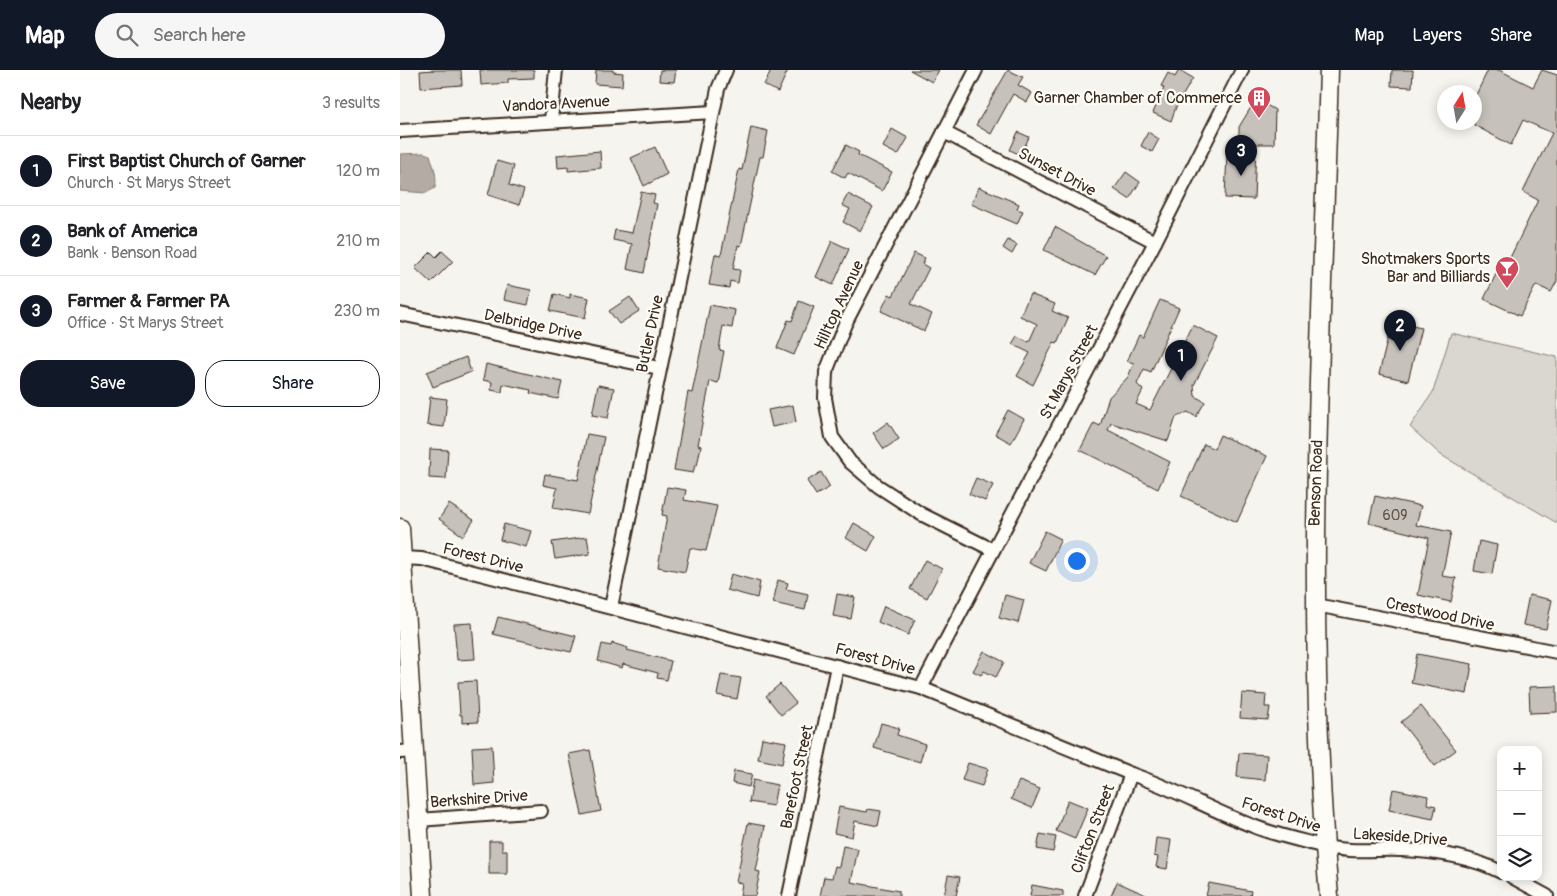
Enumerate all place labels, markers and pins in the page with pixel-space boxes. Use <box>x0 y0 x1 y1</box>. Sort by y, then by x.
building icon: Garner Chamber of Commerce <box>1246 85 1272 119</box>
place label: Garner Chamber of Commerce <box>1034 88 1242 108</box>
pin: 3 <box>1225 135 1257 176</box>
place label: Shotmakers Sports Bar and Billiards <box>1361 249 1490 287</box>
bar icon: Shotmakers Sports Bar and Billiards <box>1494 255 1520 289</box>
pin: 2 <box>1384 310 1416 351</box>
pin: 1 <box>1165 340 1197 381</box>

